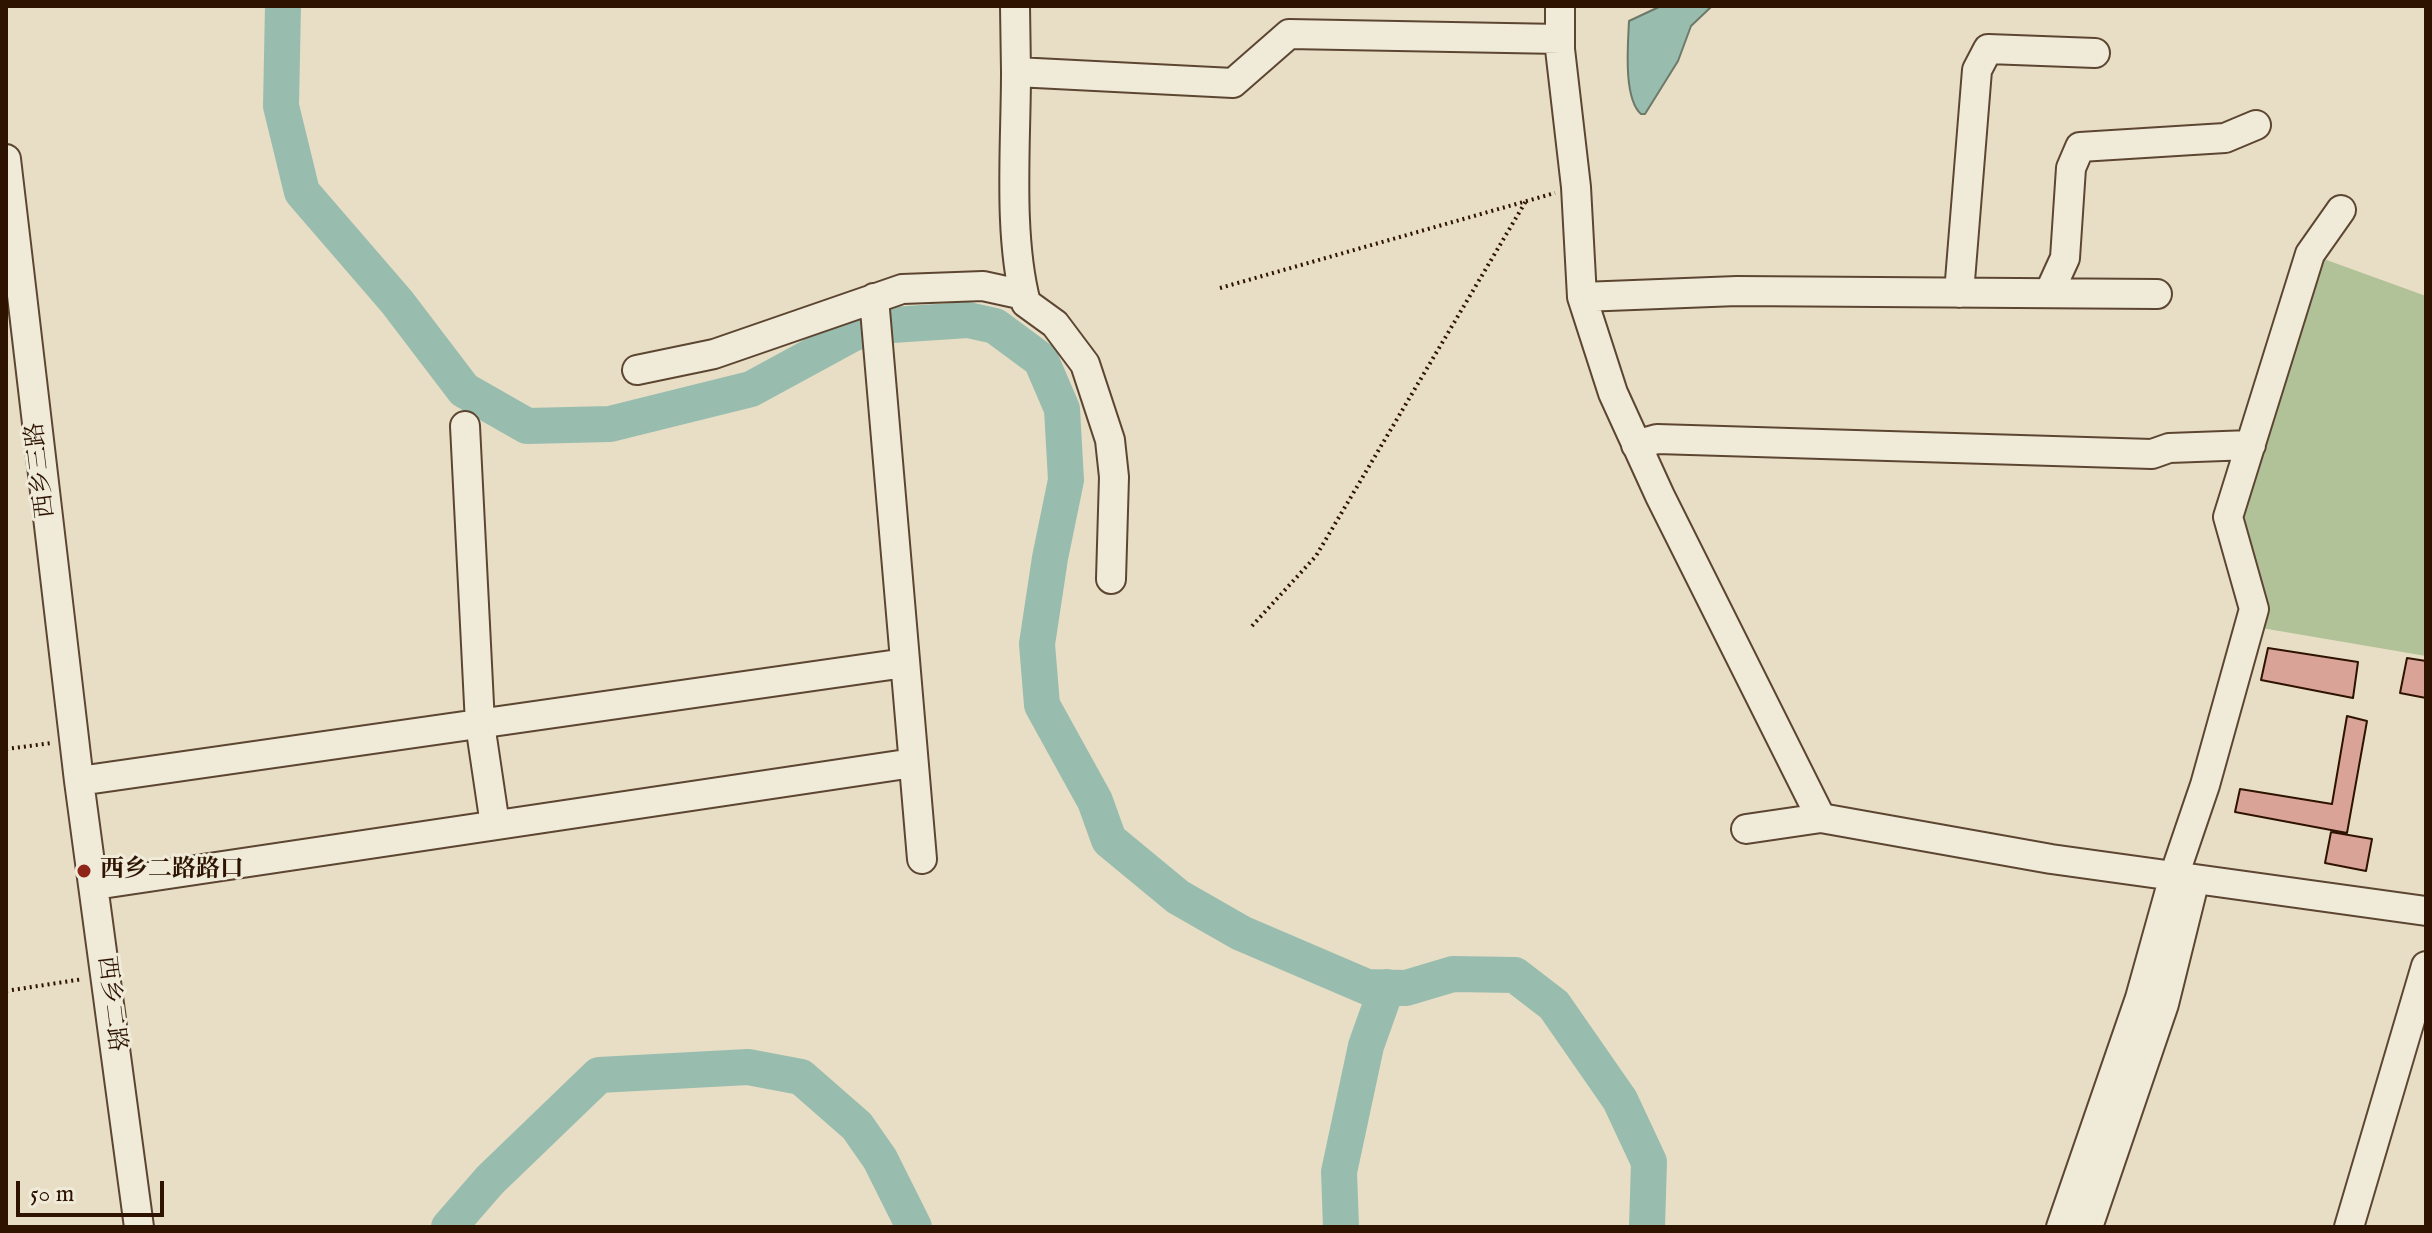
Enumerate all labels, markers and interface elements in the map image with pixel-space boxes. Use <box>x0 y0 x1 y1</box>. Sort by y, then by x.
street label: 西乡三路 <box>22 421 62 519</box>
place label: 西乡二路路口 <box>100 857 244 885</box>
marker: 西乡二路路口 <box>75 862 93 880</box>
street label: 西乡二路 <box>90 955 130 1053</box>
scale bar <box>20 1165 168 1215</box>
text: 50 m <box>30 1179 74 1210</box>

